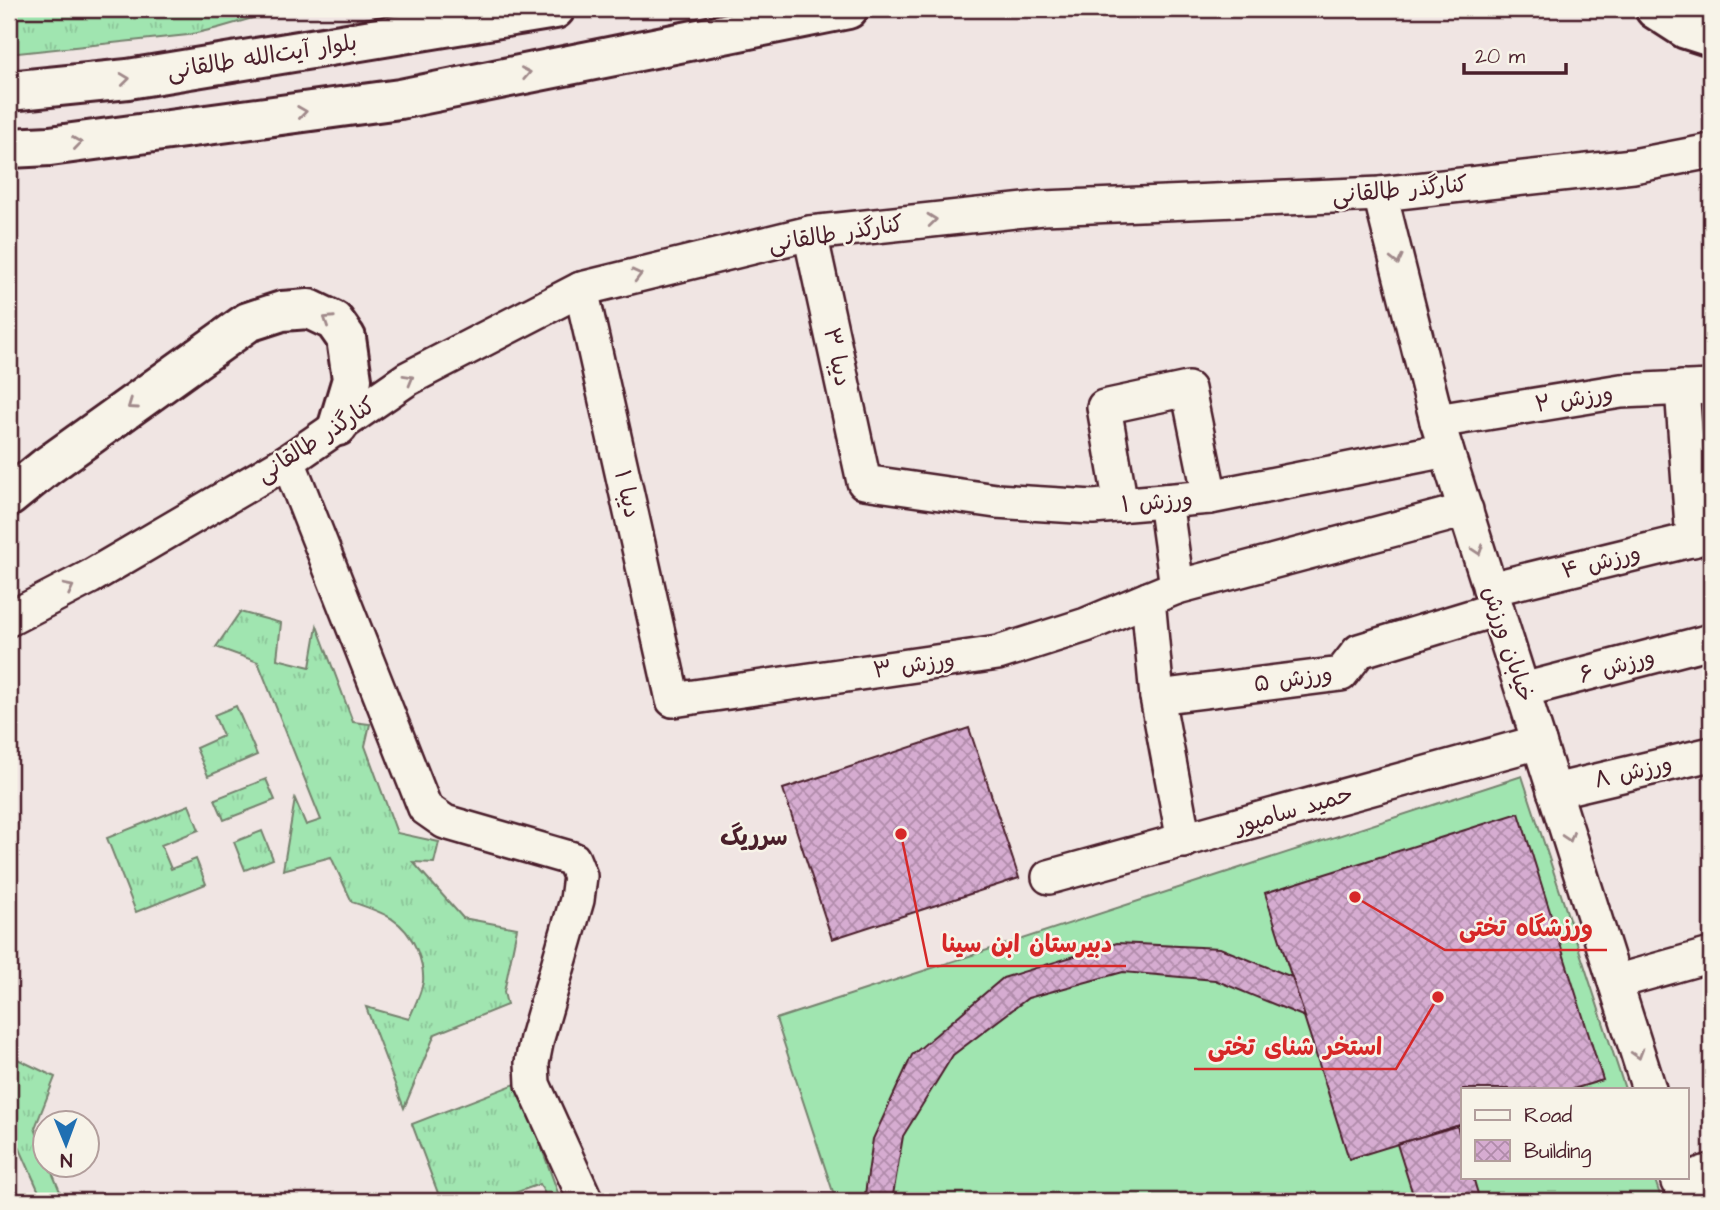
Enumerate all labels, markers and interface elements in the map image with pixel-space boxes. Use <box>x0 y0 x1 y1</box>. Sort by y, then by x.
street label: بلوار آیت‌الله طالقانی <box>165 26 359 88</box>
scale bar <box>1464 32 1566 76</box>
text: 20 m <box>1475 42 1526 71</box>
one-way arrow <box>520 67 532 82</box>
one-way arrow <box>119 71 131 86</box>
one-way arrow <box>296 105 308 120</box>
one-way arrow <box>71 135 83 150</box>
street label: کنارگذر طالقانی <box>1331 168 1469 212</box>
street label: کنارگذر طالقانی <box>766 208 906 260</box>
one-way arrow <box>926 212 938 227</box>
one-way arrow <box>1389 254 1403 266</box>
one-way arrow <box>631 269 643 283</box>
one-way arrow <box>323 315 336 328</box>
street label: دیبا ۳ <box>815 325 859 389</box>
one-way arrow <box>402 374 415 387</box>
street label: ورزش ۲ <box>1533 377 1615 421</box>
street label: کنارگذر طالقانی <box>250 389 382 491</box>
one-way arrow <box>127 397 140 409</box>
street label: دیبا ۱ <box>606 467 648 521</box>
street label: ورزش ۱ <box>1120 483 1194 521</box>
street label: ورزش ۴ <box>1558 537 1644 587</box>
one-way arrow <box>1470 543 1484 556</box>
one-way arrow <box>62 582 74 596</box>
street label: خیابان ورزش <box>1474 582 1542 706</box>
street label: ورزش ۶ <box>1576 641 1658 691</box>
street label: ورزش ۳ <box>871 643 957 687</box>
street label: ورزش ۵ <box>1252 658 1334 700</box>
street label: ورزش ۸ <box>1591 747 1675 797</box>
street label: حمید سامپور <box>1229 778 1357 843</box>
district label: سرریگ <box>720 821 788 855</box>
one-way arrow <box>1561 830 1575 843</box>
callout: ورزشگاه تختی <box>1445 905 1607 950</box>
text: ورزشگاه تختی <box>1459 912 1593 946</box>
callout: دبیرستان ابن سینا <box>928 921 1126 966</box>
text: دبیرستان ابن سینا <box>942 928 1112 962</box>
callout: استخر شنای تختی <box>1194 1024 1396 1069</box>
text: استخر شنای تختی <box>1208 1031 1382 1065</box>
one-way arrow <box>1630 1047 1644 1060</box>
legend <box>1461 1088 1688 1178</box>
text: Road <box>1524 1101 1572 1130</box>
north arrow <box>32 1108 102 1178</box>
text: Building <box>1524 1137 1592 1168</box>
text: N <box>60 1146 72 1173</box>

